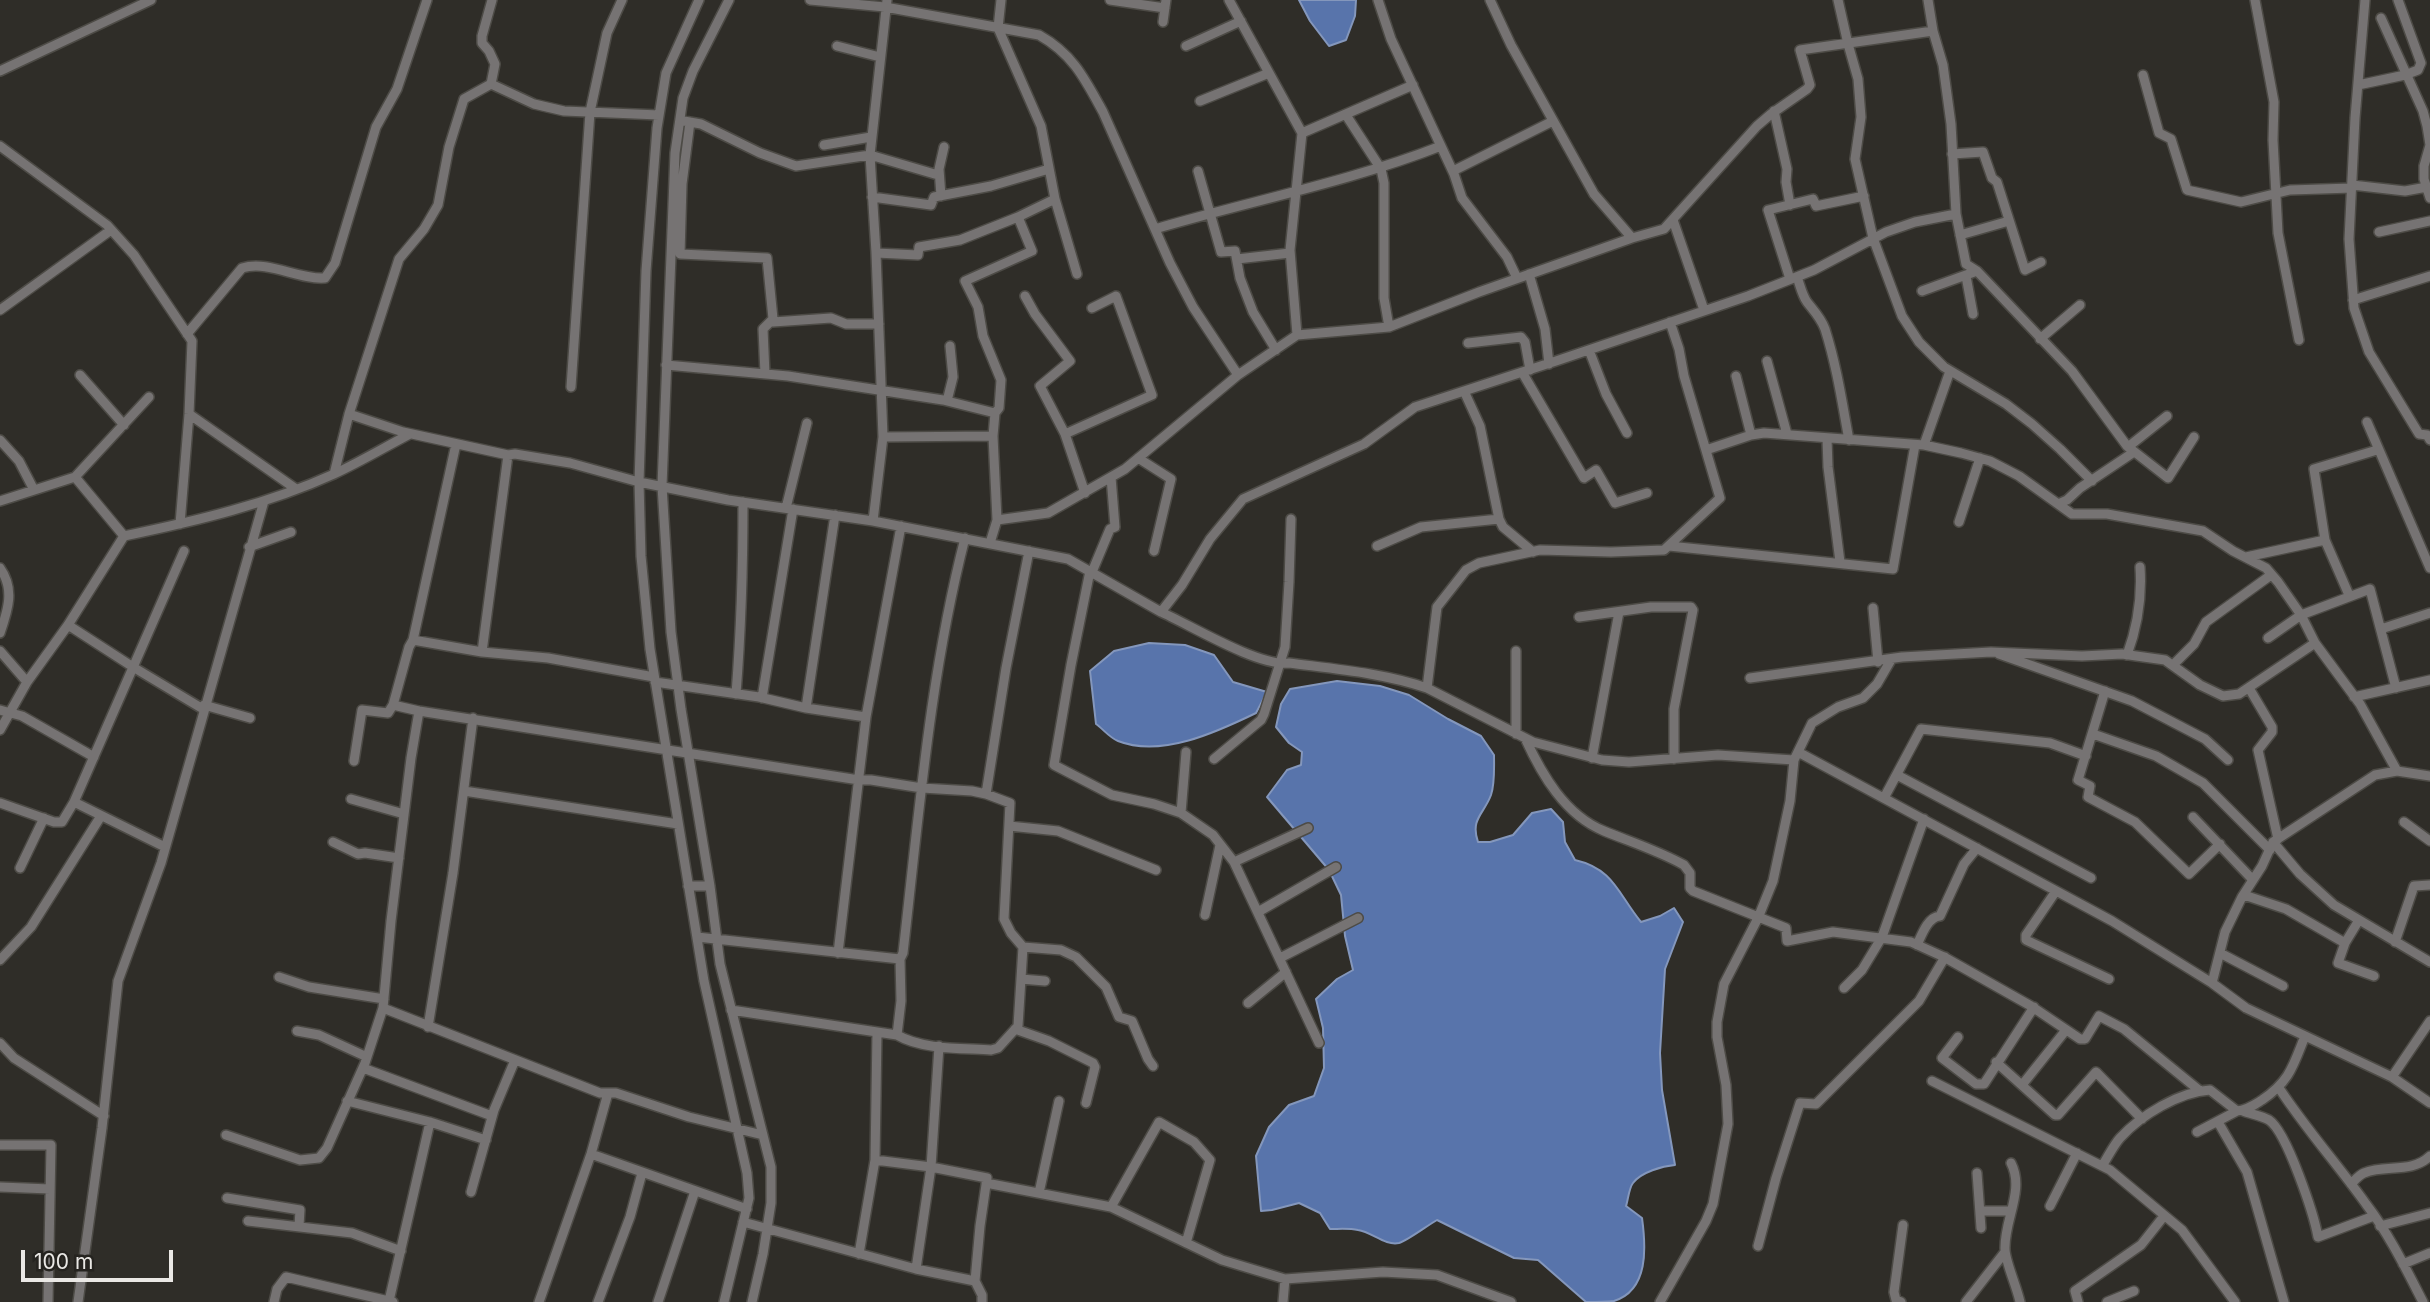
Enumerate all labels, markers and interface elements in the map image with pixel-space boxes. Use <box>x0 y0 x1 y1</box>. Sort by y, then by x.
scale bar <box>24 1236 177 1280</box>
text: 100 m <box>34 1249 93 1274</box>

